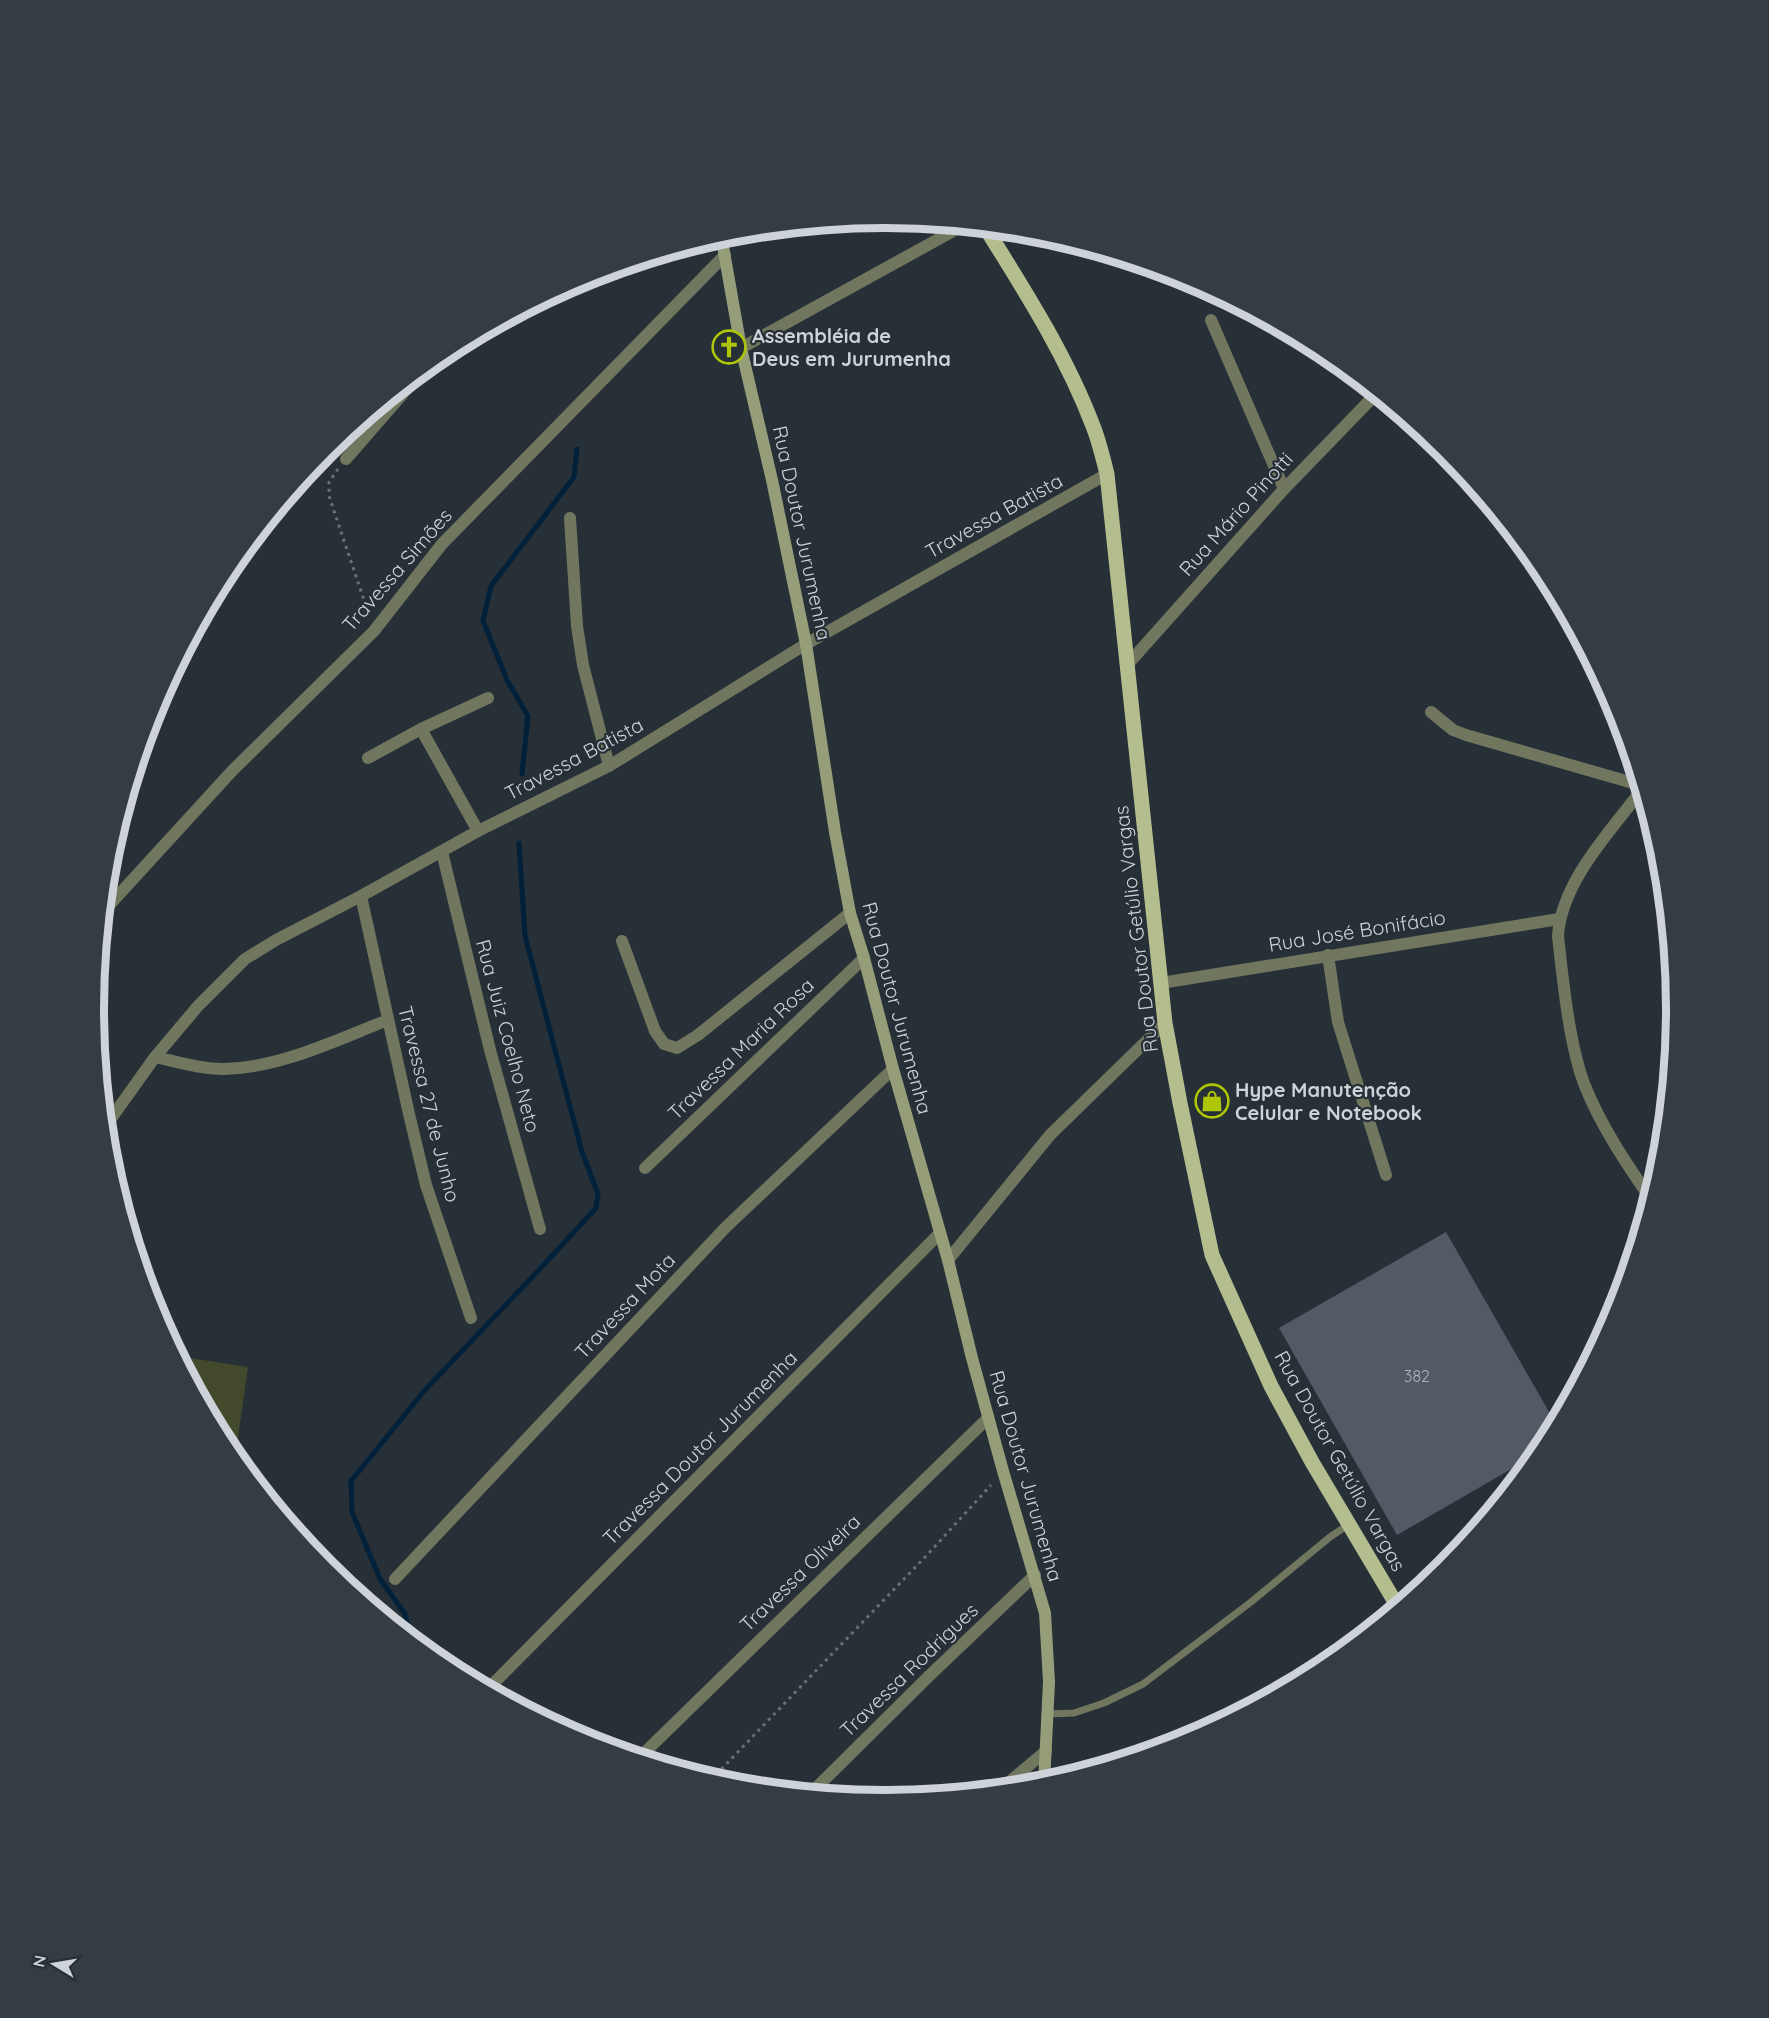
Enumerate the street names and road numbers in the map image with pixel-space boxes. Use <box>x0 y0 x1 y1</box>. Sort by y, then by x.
street label: Rua Doutor Jurumenha <box>768 423 837 642</box>
street label: Rua Mário Pinotti <box>1173 447 1298 581</box>
street label: Travessa Batista <box>921 468 1067 564</box>
street label: Travessa Simões <box>336 503 457 636</box>
street label: Travessa Batista <box>500 712 647 806</box>
street label: Rua Doutor Getúlio Vargas <box>1108 804 1163 1054</box>
street label: Rua Doutor Jurumenha <box>857 899 938 1117</box>
street label: Rua José Bonifácio <box>1267 904 1447 957</box>
street label: Rua Juiz Coelho Neto <box>471 937 546 1135</box>
street label: Travessa Maria Rosa <box>662 972 819 1125</box>
street label: Travessa 27 de Junho <box>393 1003 466 1205</box>
street label: Travessa Mota <box>569 1247 680 1364</box>
street label: Travessa Doutor Jurumenha <box>597 1345 802 1550</box>
street label: Rua Doutor Getúlio Vargas <box>1269 1346 1412 1575</box>
street label: Rua Doutor Jurumenha <box>984 1367 1069 1584</box>
street label: Travessa Oliveira <box>734 1509 865 1637</box>
street label: Travessa Rodrigues <box>834 1597 983 1742</box>

